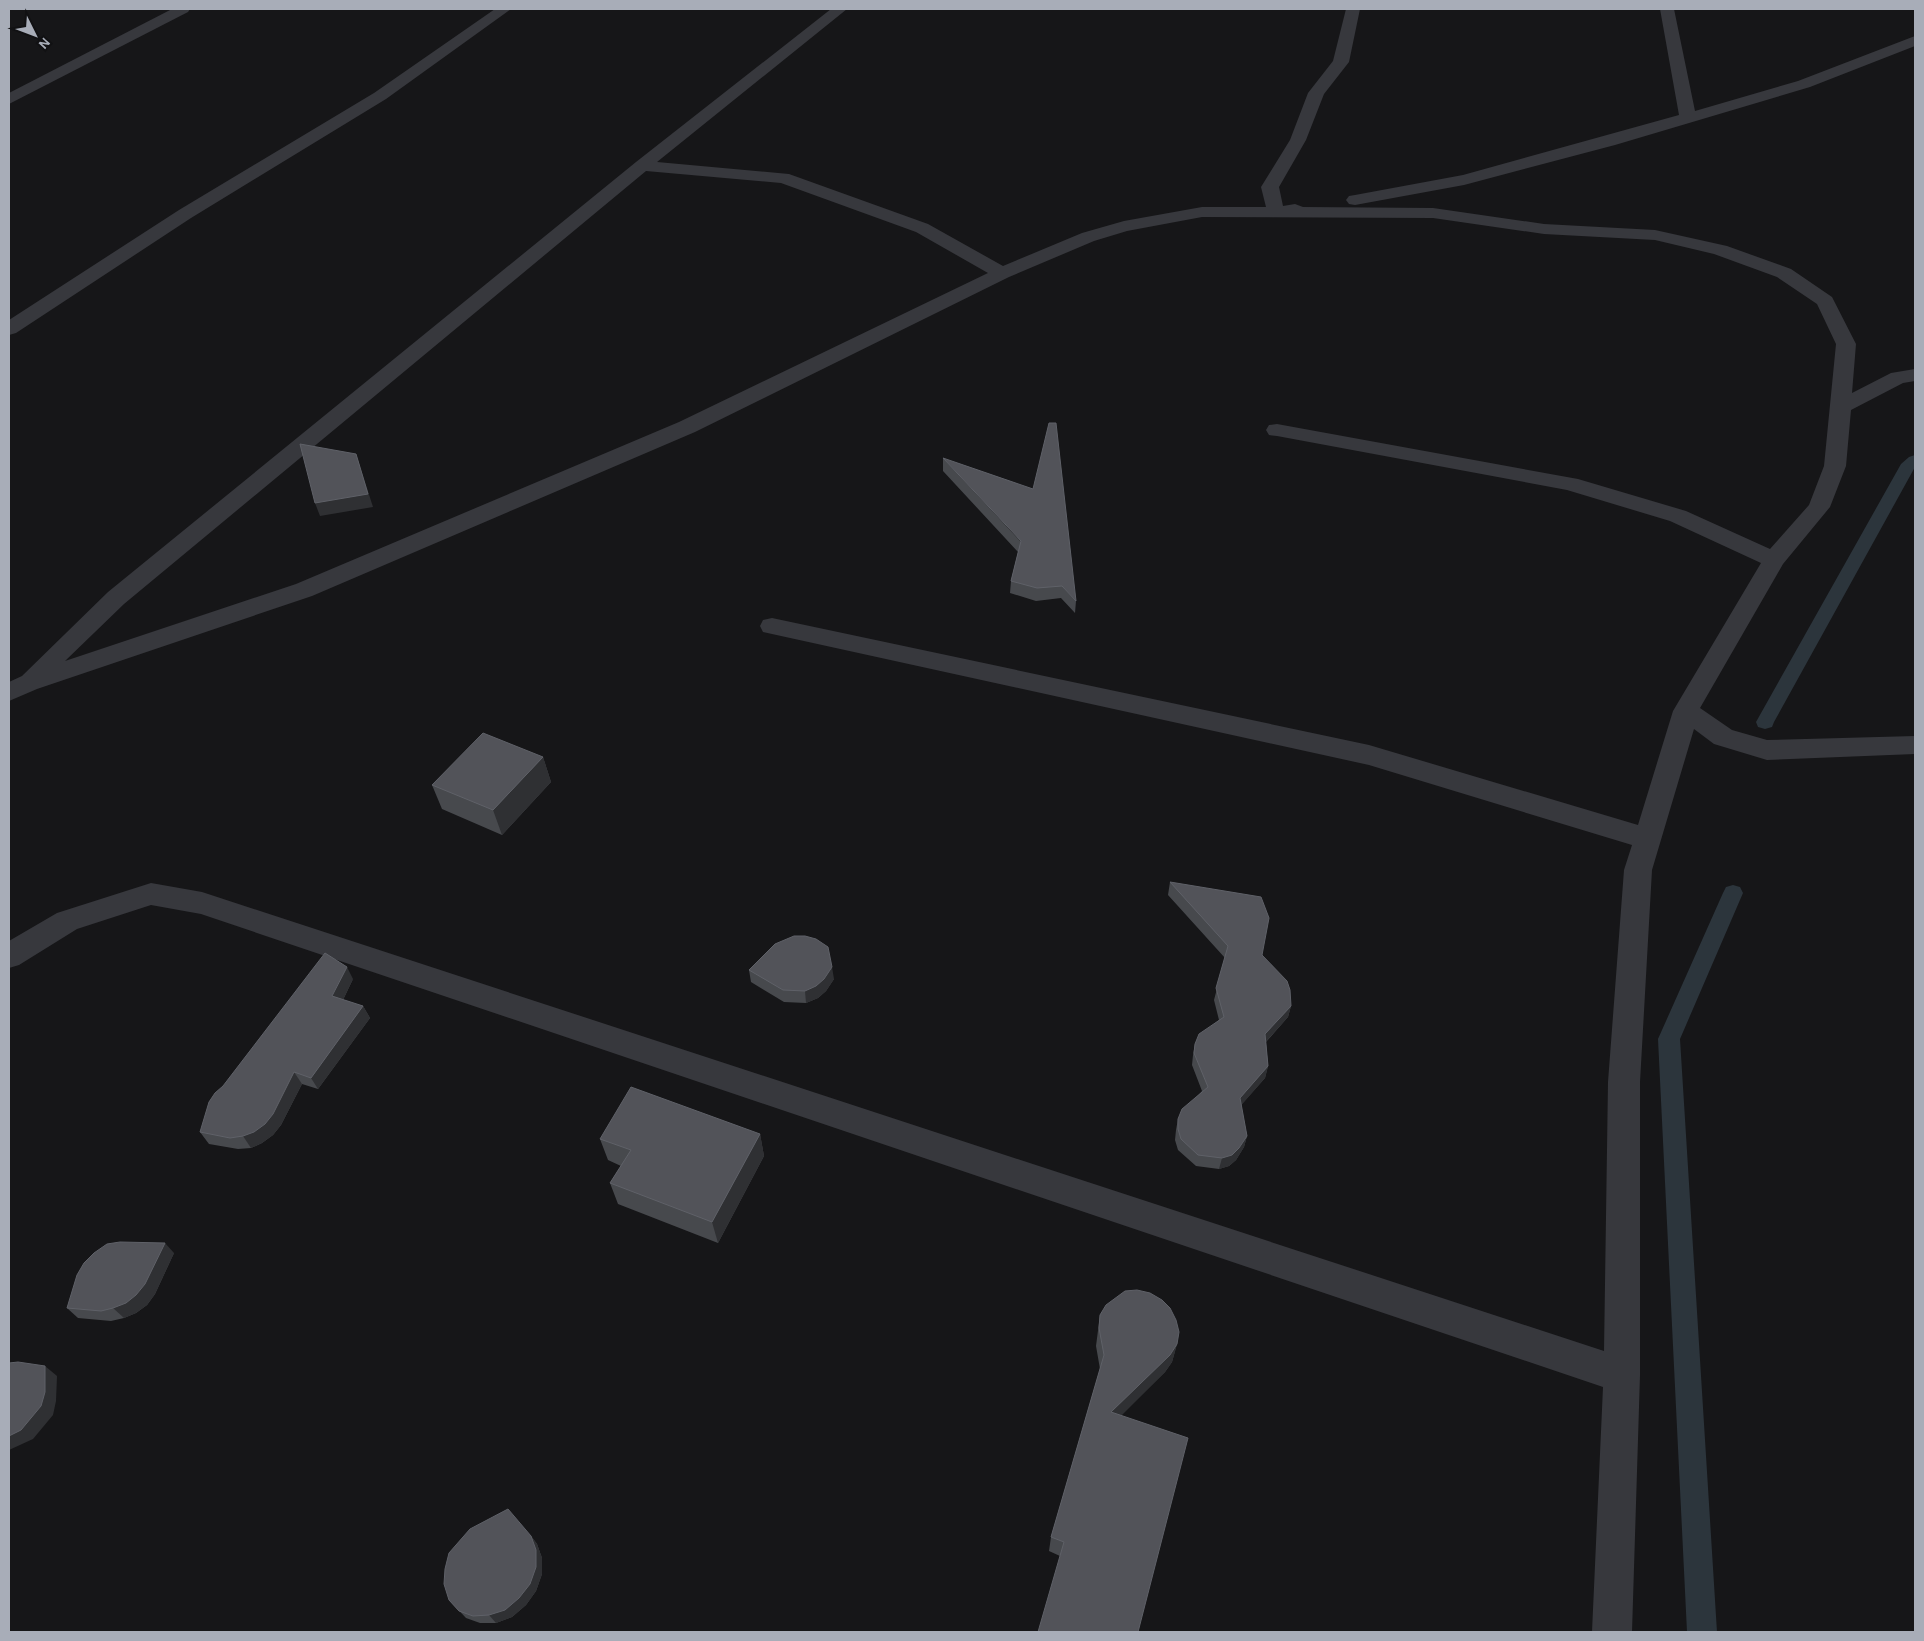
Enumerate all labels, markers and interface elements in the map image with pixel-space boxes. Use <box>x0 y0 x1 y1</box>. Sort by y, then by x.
north arrow <box>10 10 60 60</box>
text: N <box>35 35 52 51</box>

